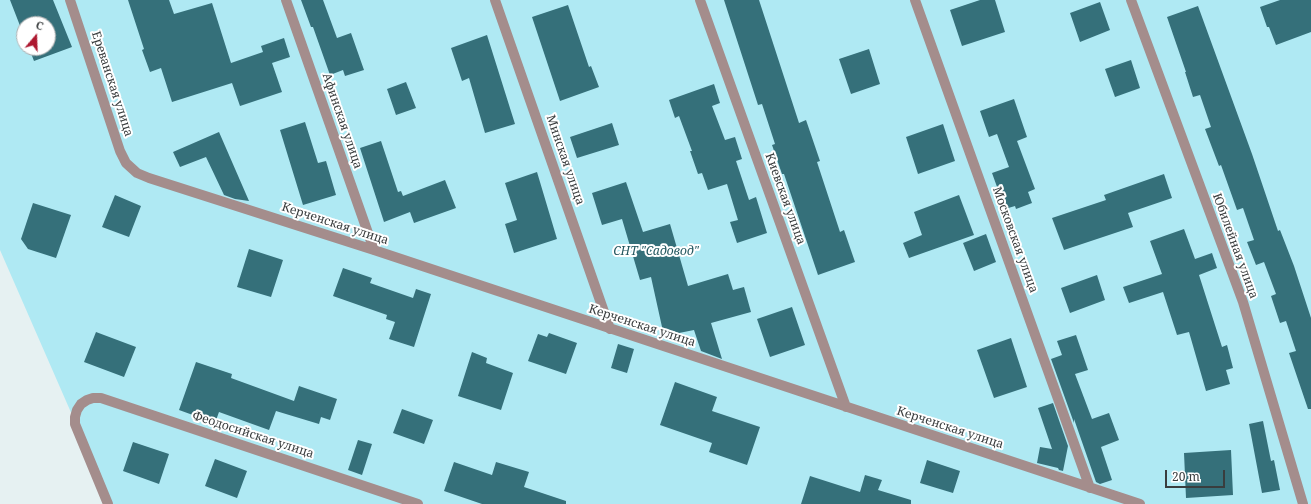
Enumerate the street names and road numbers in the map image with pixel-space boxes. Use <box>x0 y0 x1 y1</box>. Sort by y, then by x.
street label: Ереванская улица <box>88 29 136 139</box>
street label: Афинская улица <box>319 71 365 171</box>
street label: Минская улица <box>543 113 587 207</box>
street label: Киевская улица <box>762 151 808 247</box>
street label: Московская улица <box>989 185 1041 295</box>
street label: Юбилейная улица <box>1209 191 1261 301</box>
street label: Керченская улица <box>280 200 390 248</box>
street label: Керченская улица <box>587 302 697 350</box>
street label: Керченская улица <box>895 404 1005 452</box>
street label: Феодосийская улица <box>190 409 316 461</box>

